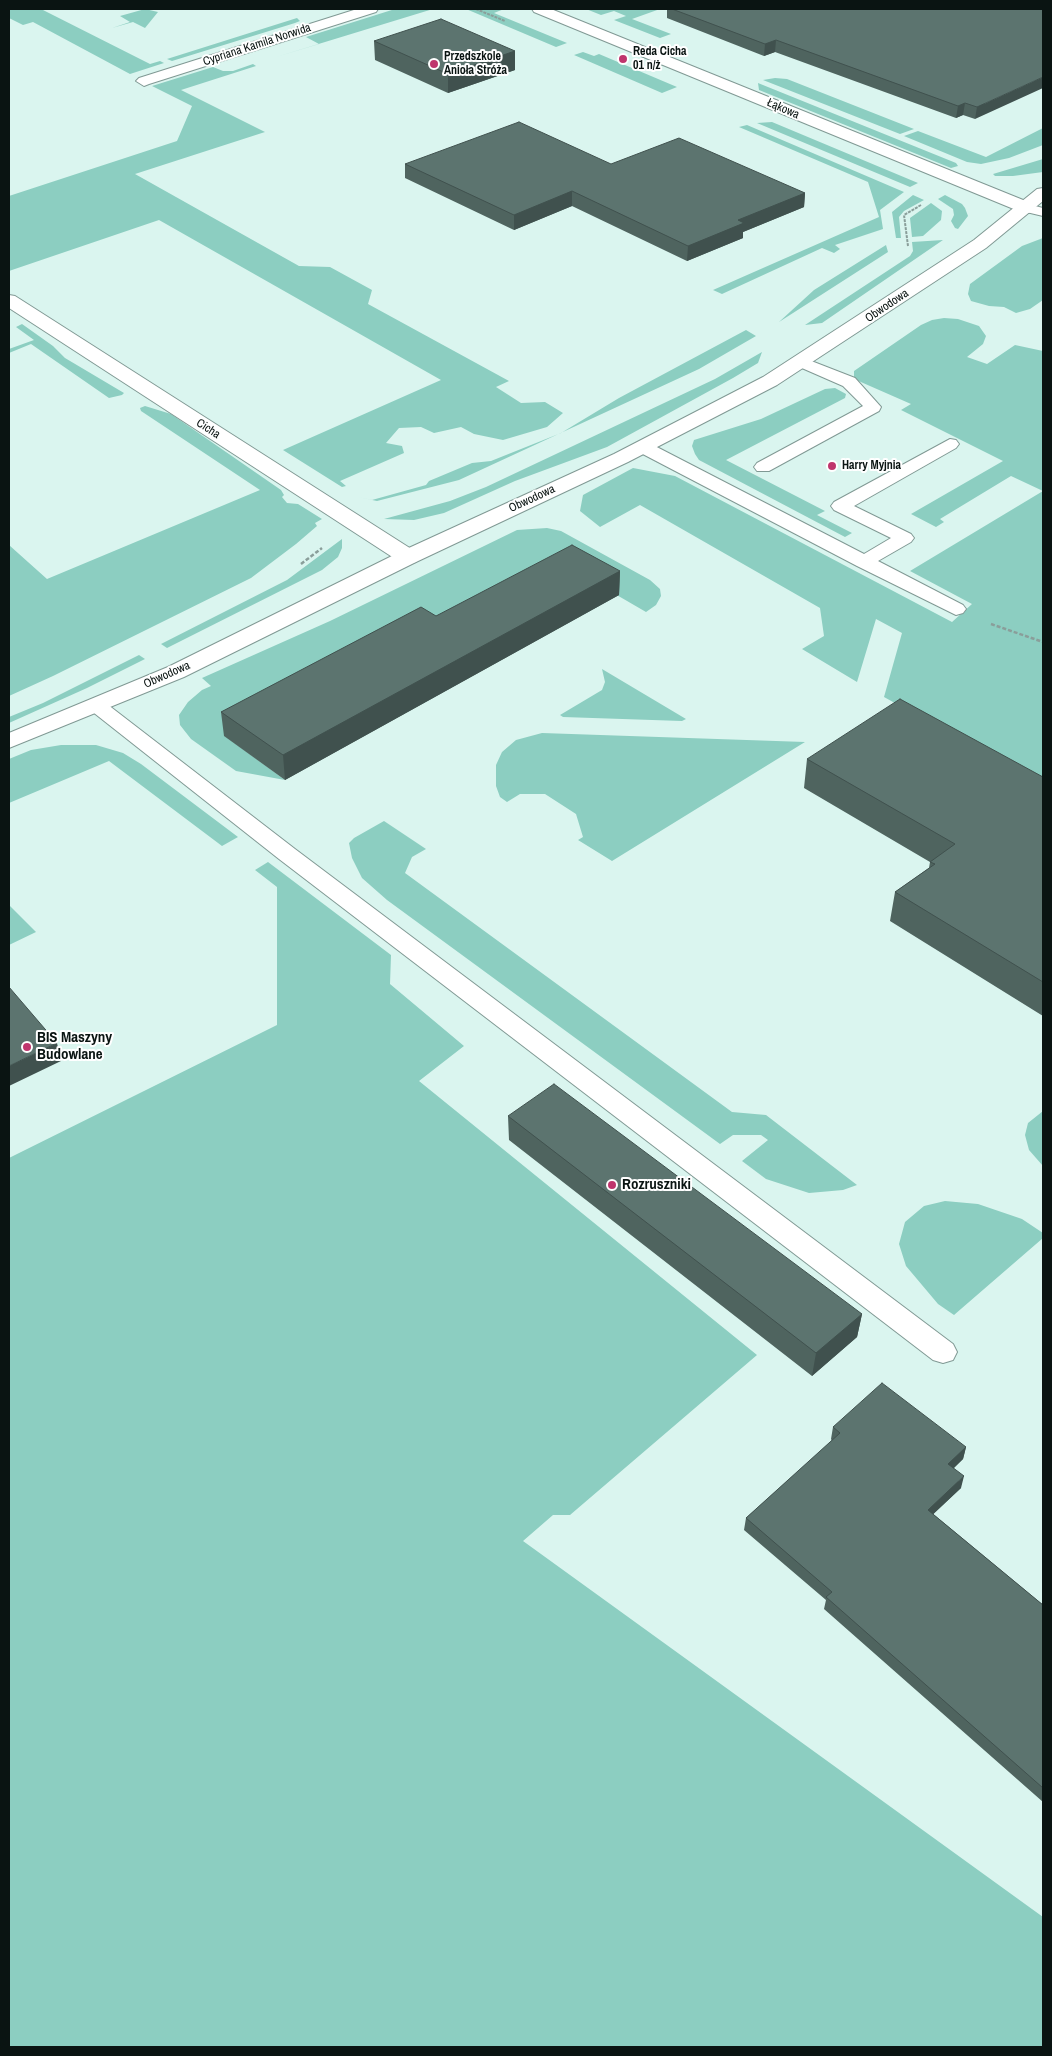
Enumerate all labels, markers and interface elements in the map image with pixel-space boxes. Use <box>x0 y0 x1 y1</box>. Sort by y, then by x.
street label: Cypriana Kamila Norwida <box>201 21 313 69</box>
place label: Reda Cicha 01 n/ż <box>633 45 687 73</box>
place label: Przedszkole Anioła Stróża <box>444 50 507 78</box>
marker: Reda Cicha 01 n/ż <box>617 53 629 65</box>
marker: Przedszkole Anioła Stróża <box>428 58 440 70</box>
street label: Łąkowa <box>765 96 801 122</box>
street label: Obwodowa <box>863 286 911 326</box>
street label: Cicha <box>193 416 223 442</box>
place label: Harry Myjnia <box>842 459 901 473</box>
marker: Harry Myjnia <box>826 460 838 472</box>
street label: Obwodowa <box>507 482 557 516</box>
street label: Obwodowa <box>142 658 192 692</box>
place label: BIS Maszyny Budowlane <box>37 1029 112 1064</box>
marker: BIS Maszyny Budowlane <box>21 1041 33 1053</box>
place label: Rozruszniki <box>622 1176 691 1194</box>
marker: Rozruszniki <box>606 1179 618 1191</box>

